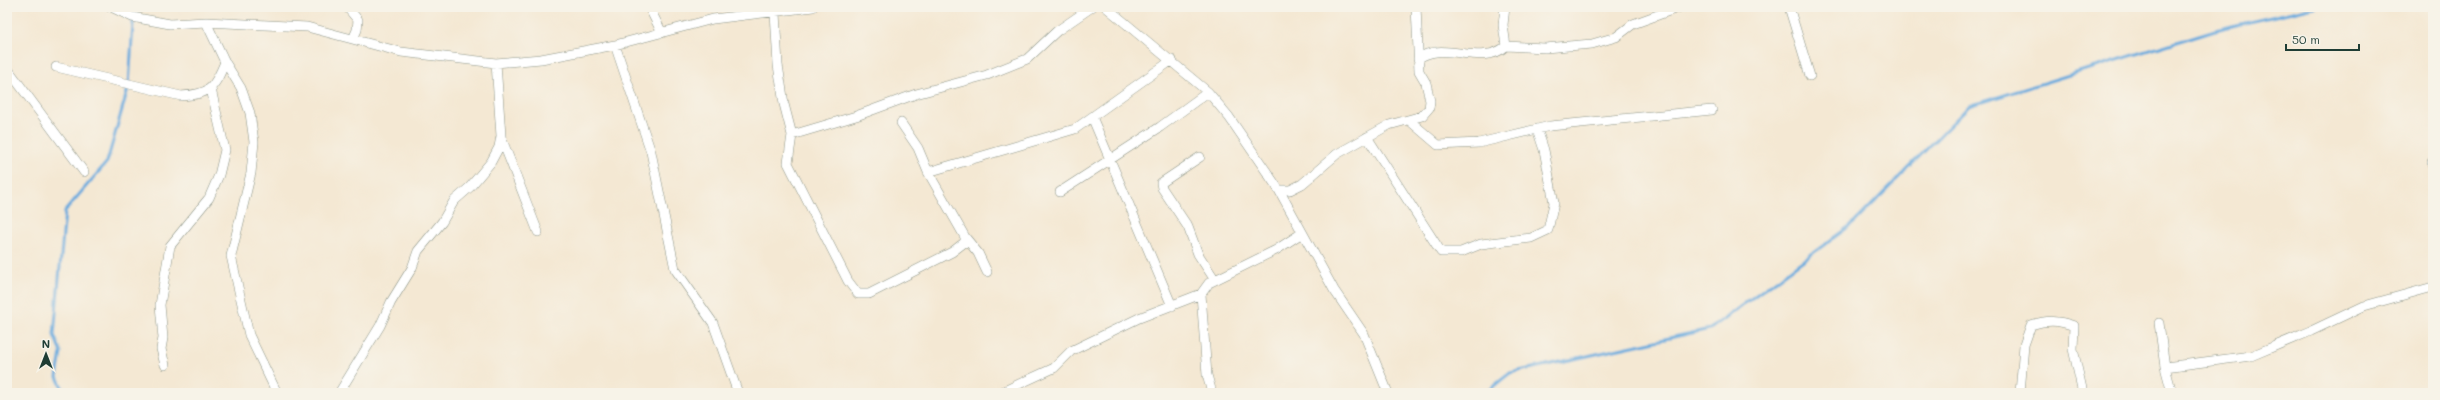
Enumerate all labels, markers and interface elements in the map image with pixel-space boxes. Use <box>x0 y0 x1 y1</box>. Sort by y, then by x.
scale bar <box>2286 26 2359 52</box>
text: 50 m <box>2292 31 2320 47</box>
north arrow <box>26 334 66 374</box>
text: N <box>42 336 50 351</box>

